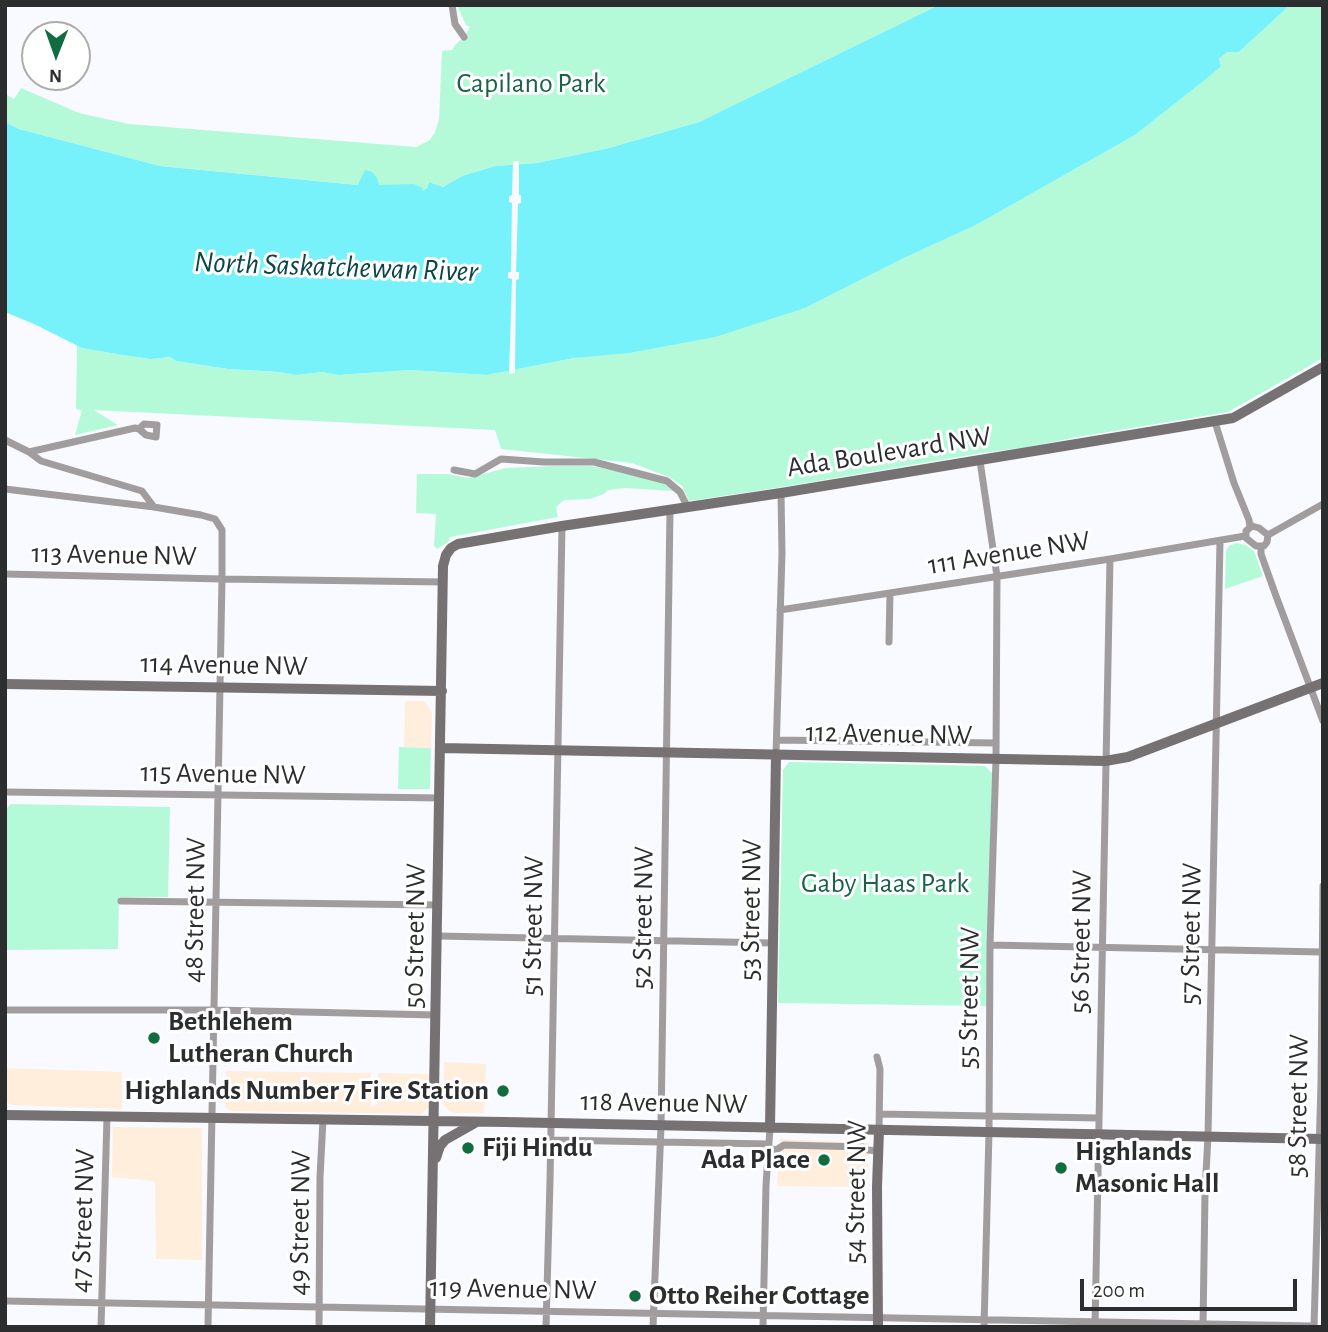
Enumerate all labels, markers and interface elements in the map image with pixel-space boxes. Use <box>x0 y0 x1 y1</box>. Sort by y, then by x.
north arrow <box>21 21 91 91</box>
text: N <box>49 66 62 85</box>
park label: Capilano Park <box>456 67 606 101</box>
water label: North Saskatchewan River <box>194 244 478 290</box>
street label: Ada Boulevard NW <box>785 419 993 485</box>
street label: 111 Avenue NW <box>926 524 1092 582</box>
street label: 113 Avenue NW <box>31 537 197 573</box>
street label: 114 Avenue NW <box>140 647 308 683</box>
street label: 112 Avenue NW <box>805 716 973 752</box>
street label: 115 Avenue NW <box>140 756 306 792</box>
street label: 48 Street NW <box>177 837 213 983</box>
street label: 53 Street NW <box>733 839 769 981</box>
street label: 52 Street NW <box>625 846 661 990</box>
street label: 51 Street NW <box>515 856 551 996</box>
street label: 50 Street NW <box>397 863 433 1009</box>
street label: 57 Street NW <box>1173 863 1209 1005</box>
park label: Gaby Haas Park <box>801 867 969 901</box>
street label: 56 Street NW <box>1063 870 1099 1014</box>
street label: 55 Street NW <box>951 927 987 1069</box>
place label: Bethlehem Lutheran Church <box>168 1005 353 1071</box>
marker: Bethlehem Lutheran Church <box>146 1030 162 1046</box>
street label: 58 Street NW <box>1280 1034 1316 1178</box>
place label: Highlands Number 7 Fire Station <box>124 1074 489 1108</box>
marker: Highlands Number 7 Fire Station <box>495 1083 511 1099</box>
street label: 118 Avenue NW <box>580 1085 748 1121</box>
street label: 54 Street NW <box>838 1120 874 1264</box>
place label: Fiji Hindu <box>482 1131 593 1165</box>
place label: Highlands Masonic Hall <box>1075 1135 1219 1201</box>
marker: Fiji Hindu <box>460 1140 476 1156</box>
place label: Ada Place <box>701 1143 810 1177</box>
street label: 47 Street NW <box>64 1148 102 1294</box>
street label: 49 Street NW <box>282 1150 318 1296</box>
marker: Ada Place <box>816 1152 832 1168</box>
marker: Highlands Masonic Hall <box>1053 1160 1069 1176</box>
scale bar <box>1083 1266 1300 1310</box>
street label: 119 Avenue NW <box>429 1271 597 1307</box>
place label: Otto Reiher Cottage <box>649 1279 869 1313</box>
text: 200 m <box>1093 1280 1145 1301</box>
marker: Otto Reiher Cottage <box>627 1288 643 1304</box>

